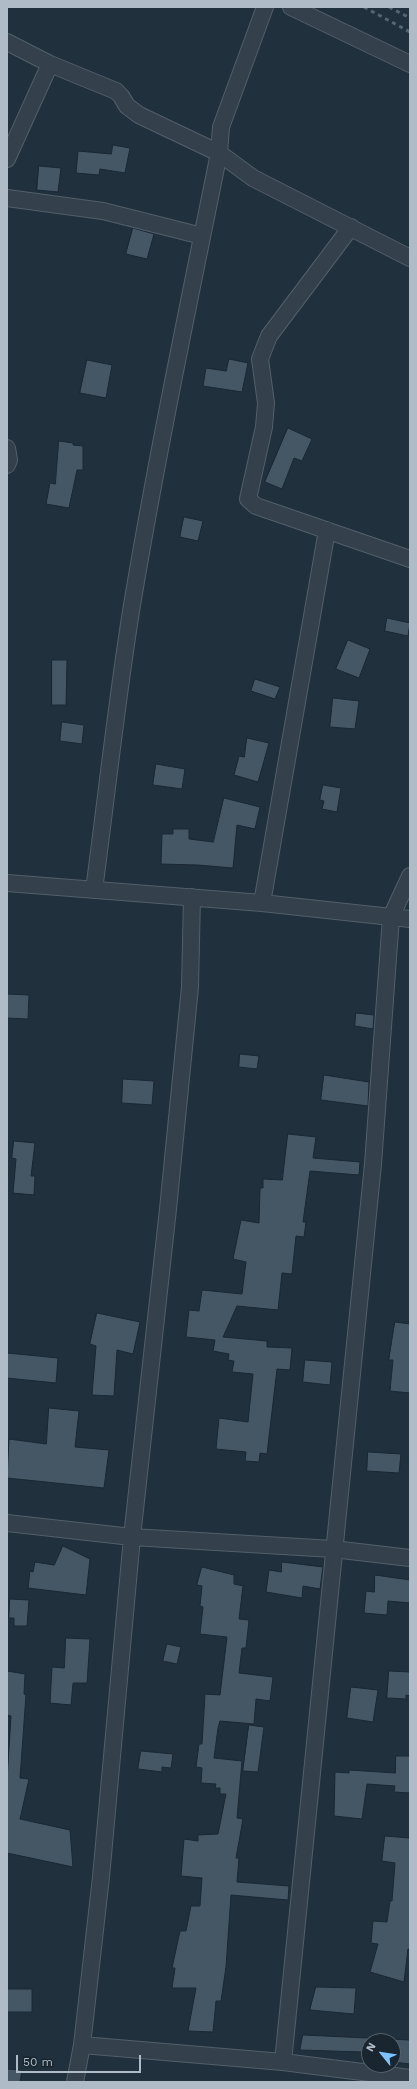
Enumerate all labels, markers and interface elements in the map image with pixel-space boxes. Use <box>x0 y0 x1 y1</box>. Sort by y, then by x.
north arrow <box>361 2033 401 2073</box>
text: N <box>363 2040 379 2054</box>
scale bar <box>18 2047 143 2073</box>
text: 50 m <box>23 2055 53 2069</box>

